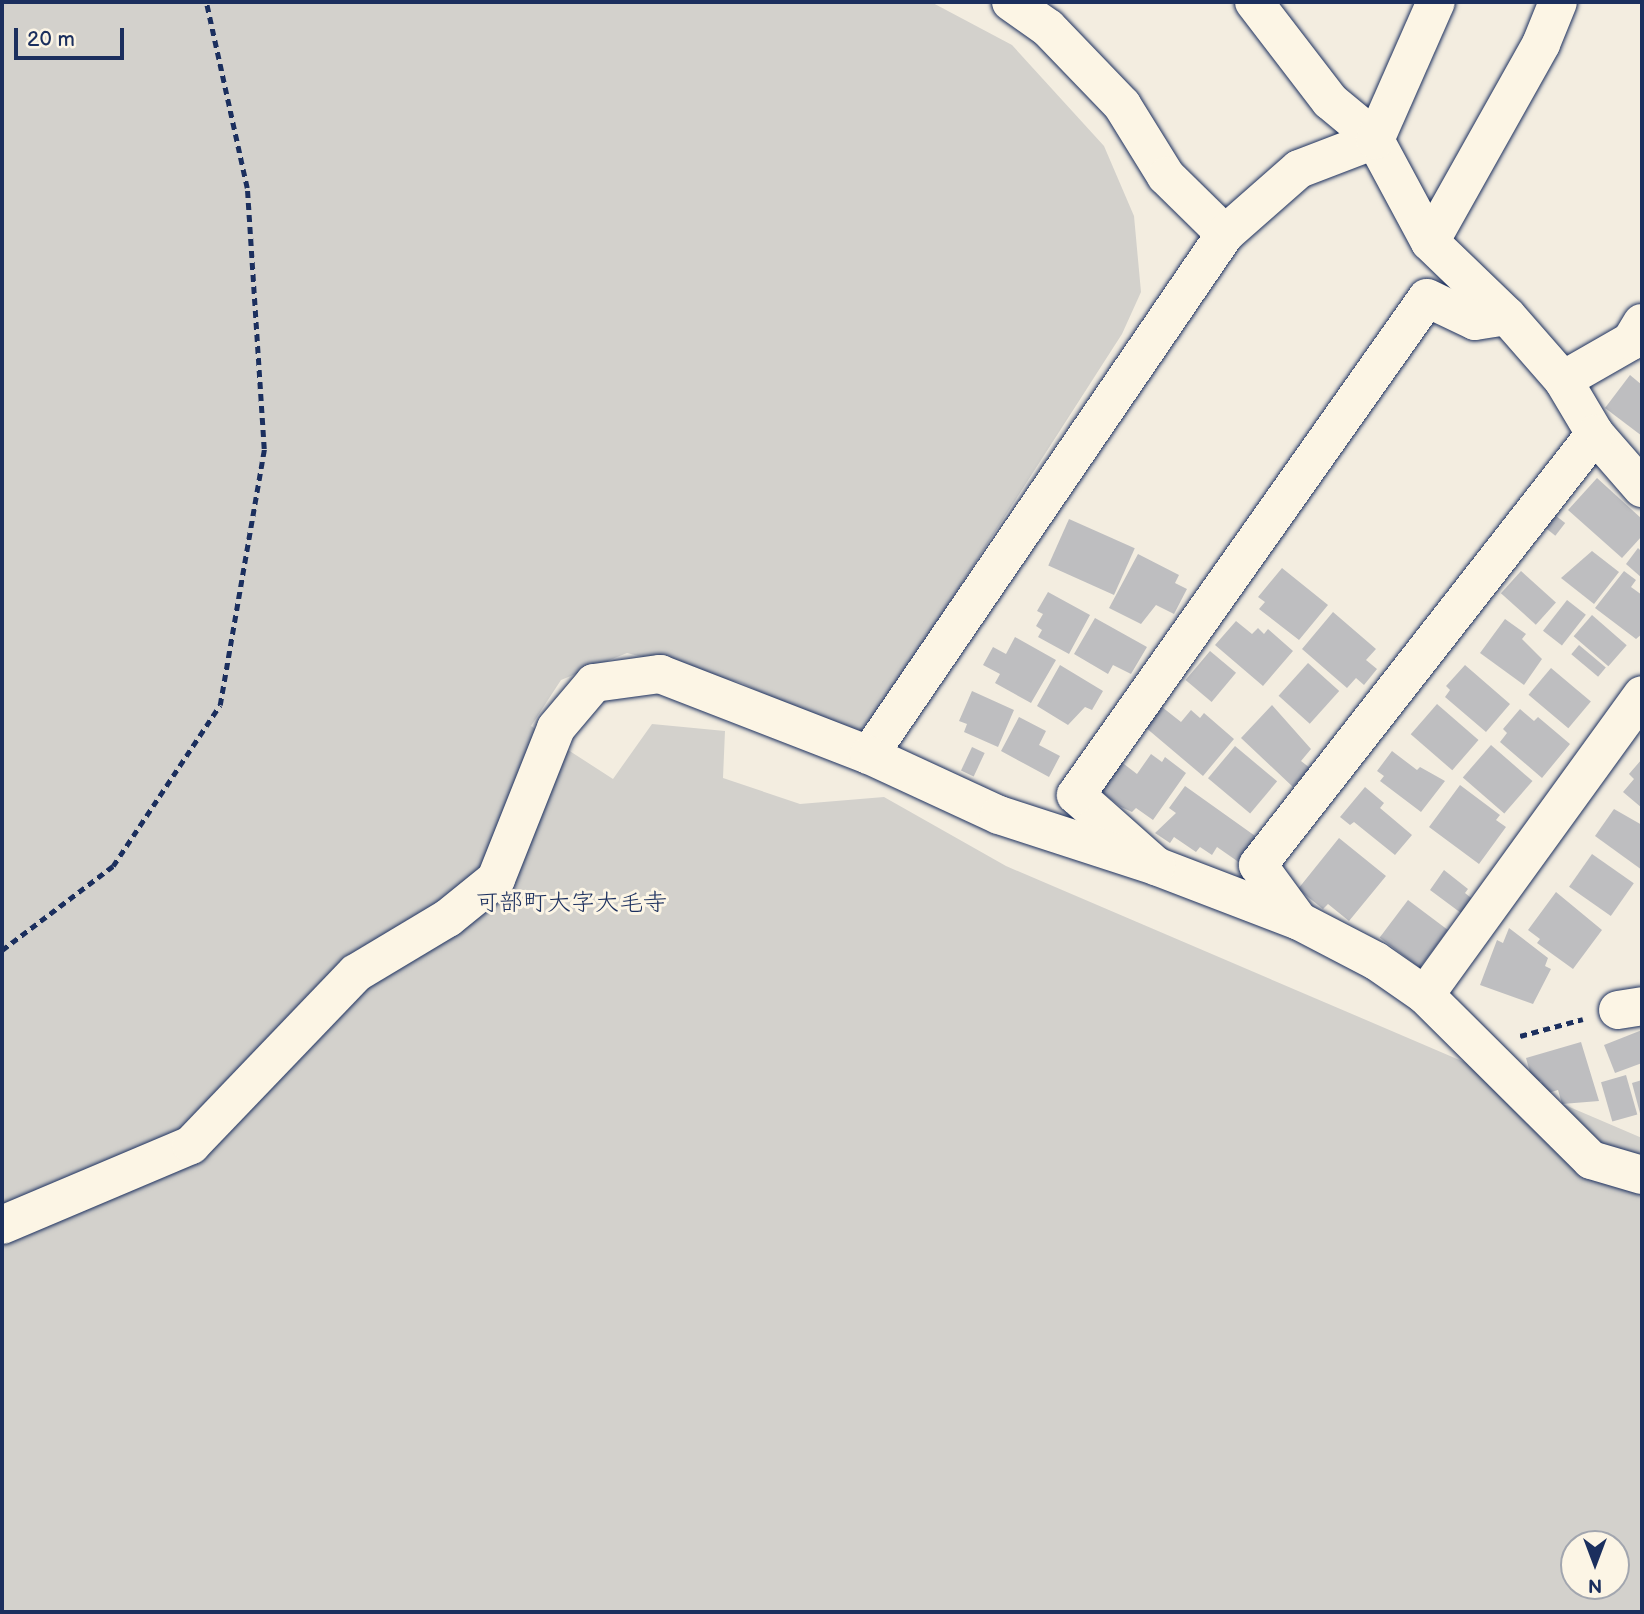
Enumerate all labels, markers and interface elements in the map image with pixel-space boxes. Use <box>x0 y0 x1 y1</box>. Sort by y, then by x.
scale bar <box>18 14 128 58</box>
text: 20 m <box>27 27 75 52</box>
district label: 可部町大字大毛寺 <box>475 889 667 917</box>
north arrow <box>1560 1530 1630 1600</box>
text: N <box>1588 1573 1602 1596</box>

